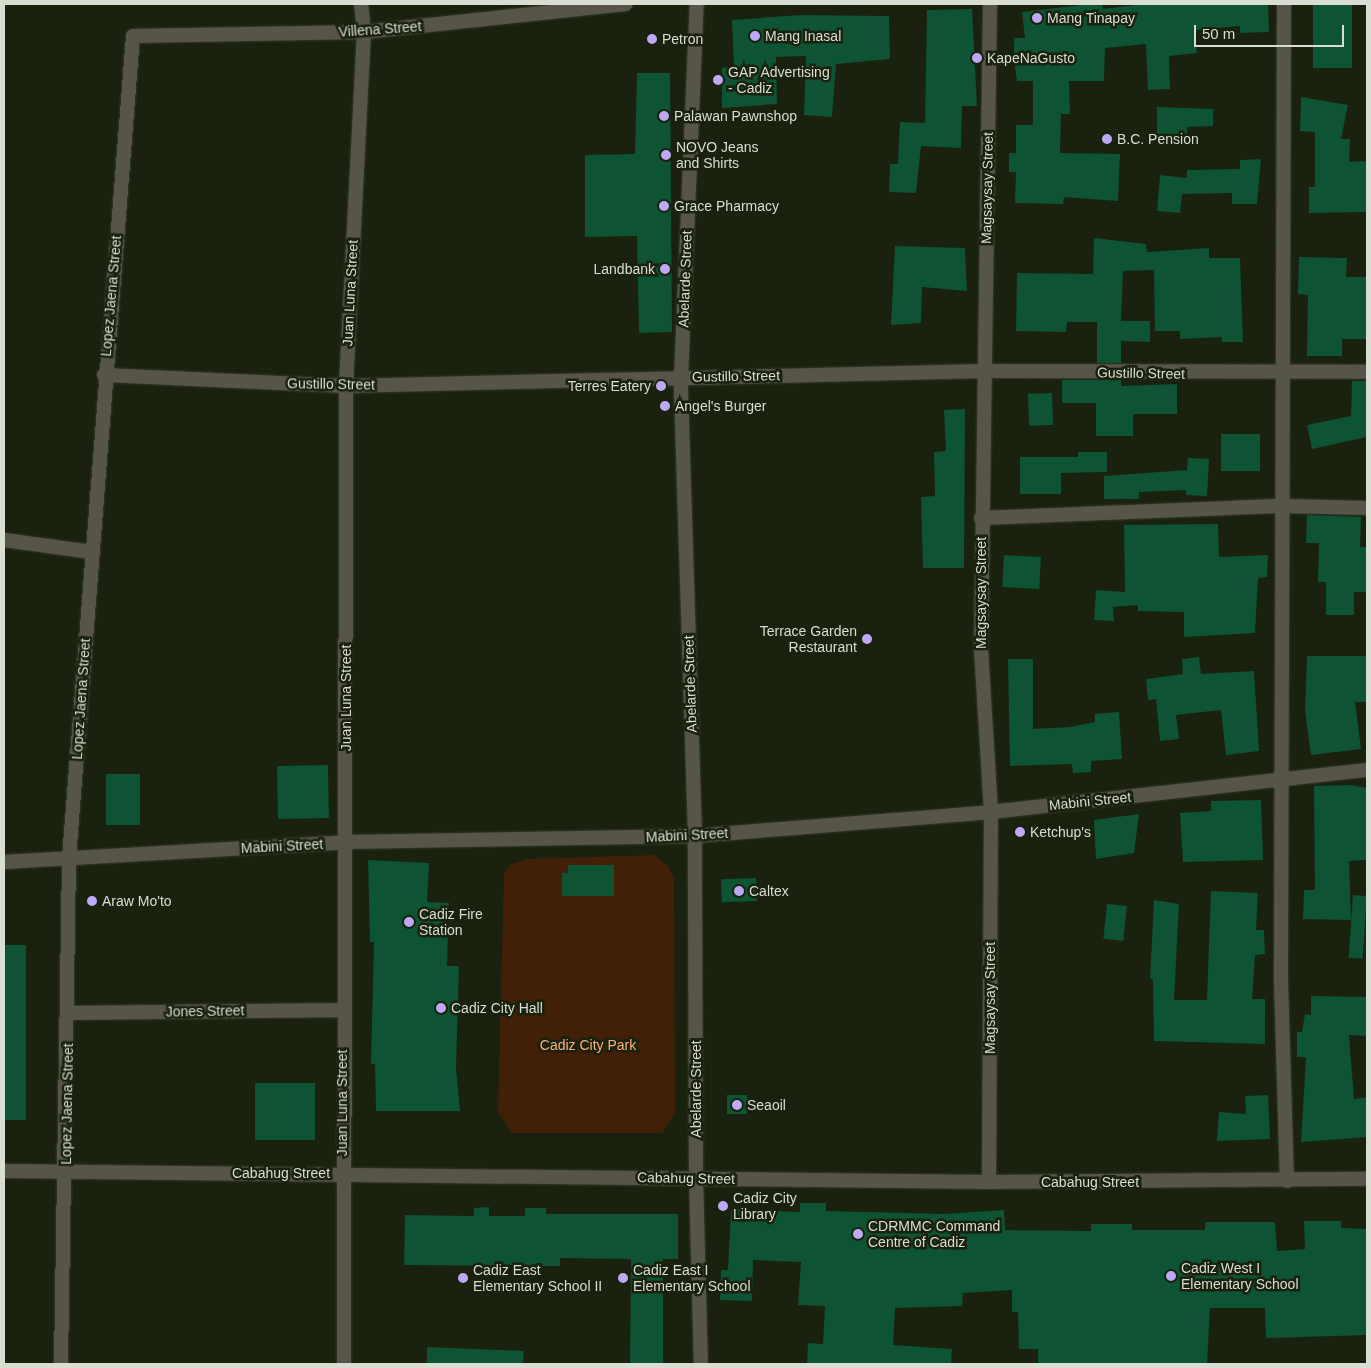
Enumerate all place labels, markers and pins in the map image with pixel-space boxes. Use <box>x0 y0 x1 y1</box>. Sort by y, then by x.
place label: Mang Tinapay <box>1047 10 1135 26</box>
marker: Mang Tinapay <box>1031 12 1043 24</box>
place label: Mang Inasal <box>765 28 841 44</box>
marker: Mang Inasal <box>749 30 761 42</box>
place label: Petron <box>662 31 703 47</box>
marker: Petron <box>646 33 658 45</box>
place label: KapeNaGusto <box>987 50 1075 66</box>
marker: KapeNaGusto <box>971 52 983 64</box>
place label: GAP Advertising - Cadiz <box>728 64 831 96</box>
marker: GAP Advertising - Cadiz <box>712 74 724 86</box>
place label: Palawan Pawnshop <box>674 108 797 124</box>
marker: Palawan Pawnshop <box>658 110 670 122</box>
place label: B.C. Pension <box>1117 131 1199 147</box>
marker: B.C. Pension <box>1101 133 1113 145</box>
place label: NOVO Jeans and Shirts <box>676 139 758 172</box>
marker: NOVO Jeans and Shirts <box>660 149 672 161</box>
place label: Grace Pharmacy <box>674 198 779 214</box>
marker: Grace Pharmacy <box>658 200 670 212</box>
place label: Landbank <box>593 261 655 277</box>
marker: Landbank <box>659 263 671 275</box>
place label: Terres Eatery <box>568 378 651 394</box>
marker: Terres Eatery <box>655 380 667 392</box>
place label: Angel's Burger <box>675 398 766 414</box>
marker: Angel's Burger <box>659 400 671 412</box>
place label: Terrace Garden Restaurant <box>760 623 857 656</box>
marker: Terrace Garden Restaurant <box>861 633 873 645</box>
place label: Ketchup's <box>1030 824 1091 840</box>
marker: Ketchup's <box>1014 826 1026 838</box>
place label: Caltex <box>749 883 789 899</box>
marker: Caltex <box>733 885 745 897</box>
place label: Araw Mo'to <box>102 893 172 909</box>
marker: Araw Mo'to <box>86 895 98 907</box>
place label: Cadiz Fire Station <box>419 906 483 939</box>
marker: Cadiz Fire Station <box>403 916 415 928</box>
place label: Cadiz City Hall <box>451 1000 543 1016</box>
marker: Cadiz City Hall <box>435 1002 447 1014</box>
place label: Seaoil <box>747 1097 786 1113</box>
marker: Seaoil <box>731 1099 743 1111</box>
place label: Cadiz City Library <box>733 1190 797 1222</box>
marker: Cadiz City Library <box>717 1200 729 1212</box>
place label: CDRMMC Command Centre of Cadiz <box>868 1218 1000 1250</box>
marker: CDRMMC Command Centre of Cadiz <box>852 1228 864 1240</box>
place label: Cadiz West I Elementary School <box>1181 1260 1299 1292</box>
place label: Cadiz East Elementary School II <box>473 1262 602 1294</box>
place label: Cadiz East I Elementary School <box>633 1262 751 1294</box>
marker: Cadiz West I Elementary School <box>1165 1270 1177 1282</box>
marker: Cadiz East Elementary School II <box>457 1272 469 1284</box>
marker: Cadiz East I Elementary School <box>617 1272 629 1284</box>

